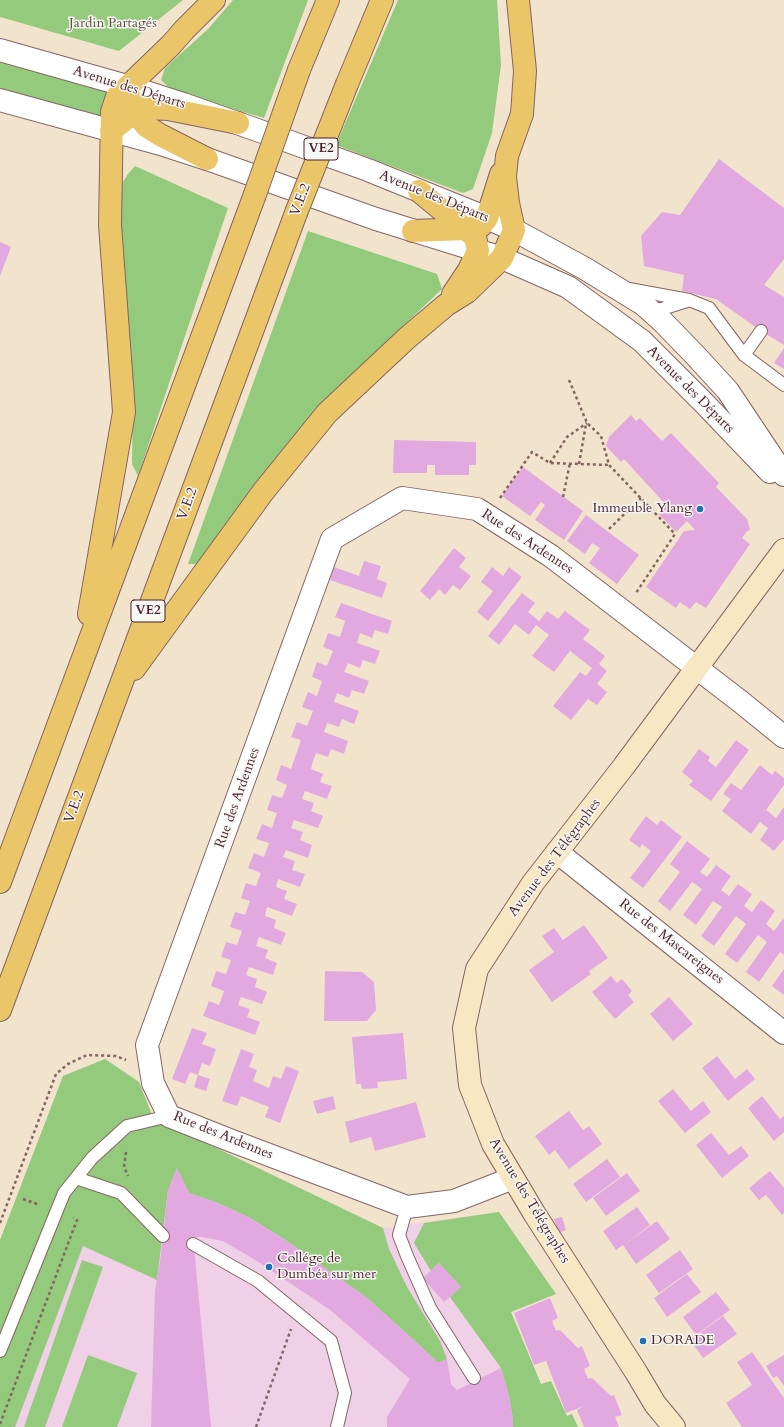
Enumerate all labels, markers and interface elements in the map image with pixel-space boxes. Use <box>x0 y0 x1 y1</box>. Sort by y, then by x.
park label: Jardin Partagés <box>69 16 157 32</box>
street label: Avenue des Départs <box>71 63 187 113</box>
road number: VE2 <box>304 138 338 160</box>
street label: Avenue des Départs <box>377 167 491 227</box>
street label: V.E.2 <box>287 181 315 219</box>
street label: Avenue des Départs <box>643 343 737 437</box>
street label: V.E.2 <box>174 486 202 522</box>
place label: Immeuble Ylang <box>592 501 692 517</box>
marker: Immeuble Ylang <box>695 504 705 514</box>
street label: Rue des Ardennes <box>478 506 576 578</box>
road number: VE2 <box>131 600 165 622</box>
street label: Rue des Ardennes <box>212 746 264 850</box>
street label: V.E.2 <box>61 789 89 825</box>
street label: Avenue des Télégraphes <box>505 796 605 920</box>
street label: Rue des Mascareignes <box>615 896 727 988</box>
street label: Rue des Ardennes <box>171 1108 275 1164</box>
street label: Avenue des Télégraphes <box>485 1135 573 1267</box>
place label: Collége de Dumbéa sur mer <box>277 1251 376 1284</box>
marker: Collége de Dumbéa sur mer <box>264 1262 274 1272</box>
place label: DORADE <box>651 1333 714 1349</box>
marker: DORADE <box>638 1336 648 1346</box>

